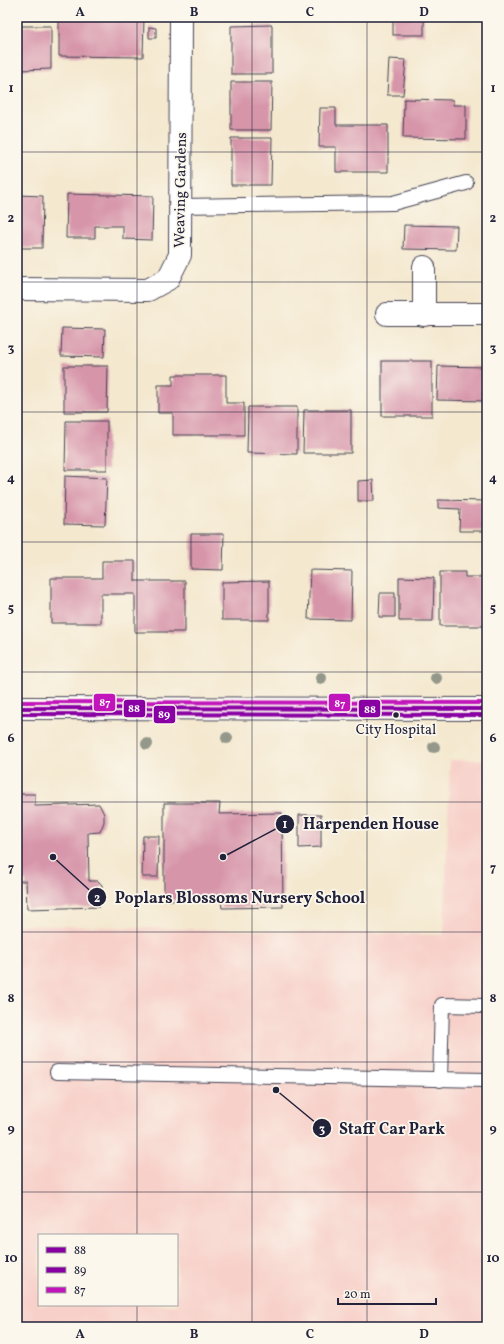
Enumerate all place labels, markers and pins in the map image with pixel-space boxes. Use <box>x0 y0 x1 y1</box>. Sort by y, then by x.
marker: City Hospital <box>391 710 401 720</box>
place label: City Hospital <box>356 721 436 740</box>
callout: Harpenden House <box>275 810 447 838</box>
callout: Poplars Blossoms Nursery School <box>87 883 374 911</box>
callout: Staff Car Park <box>312 1114 453 1142</box>

